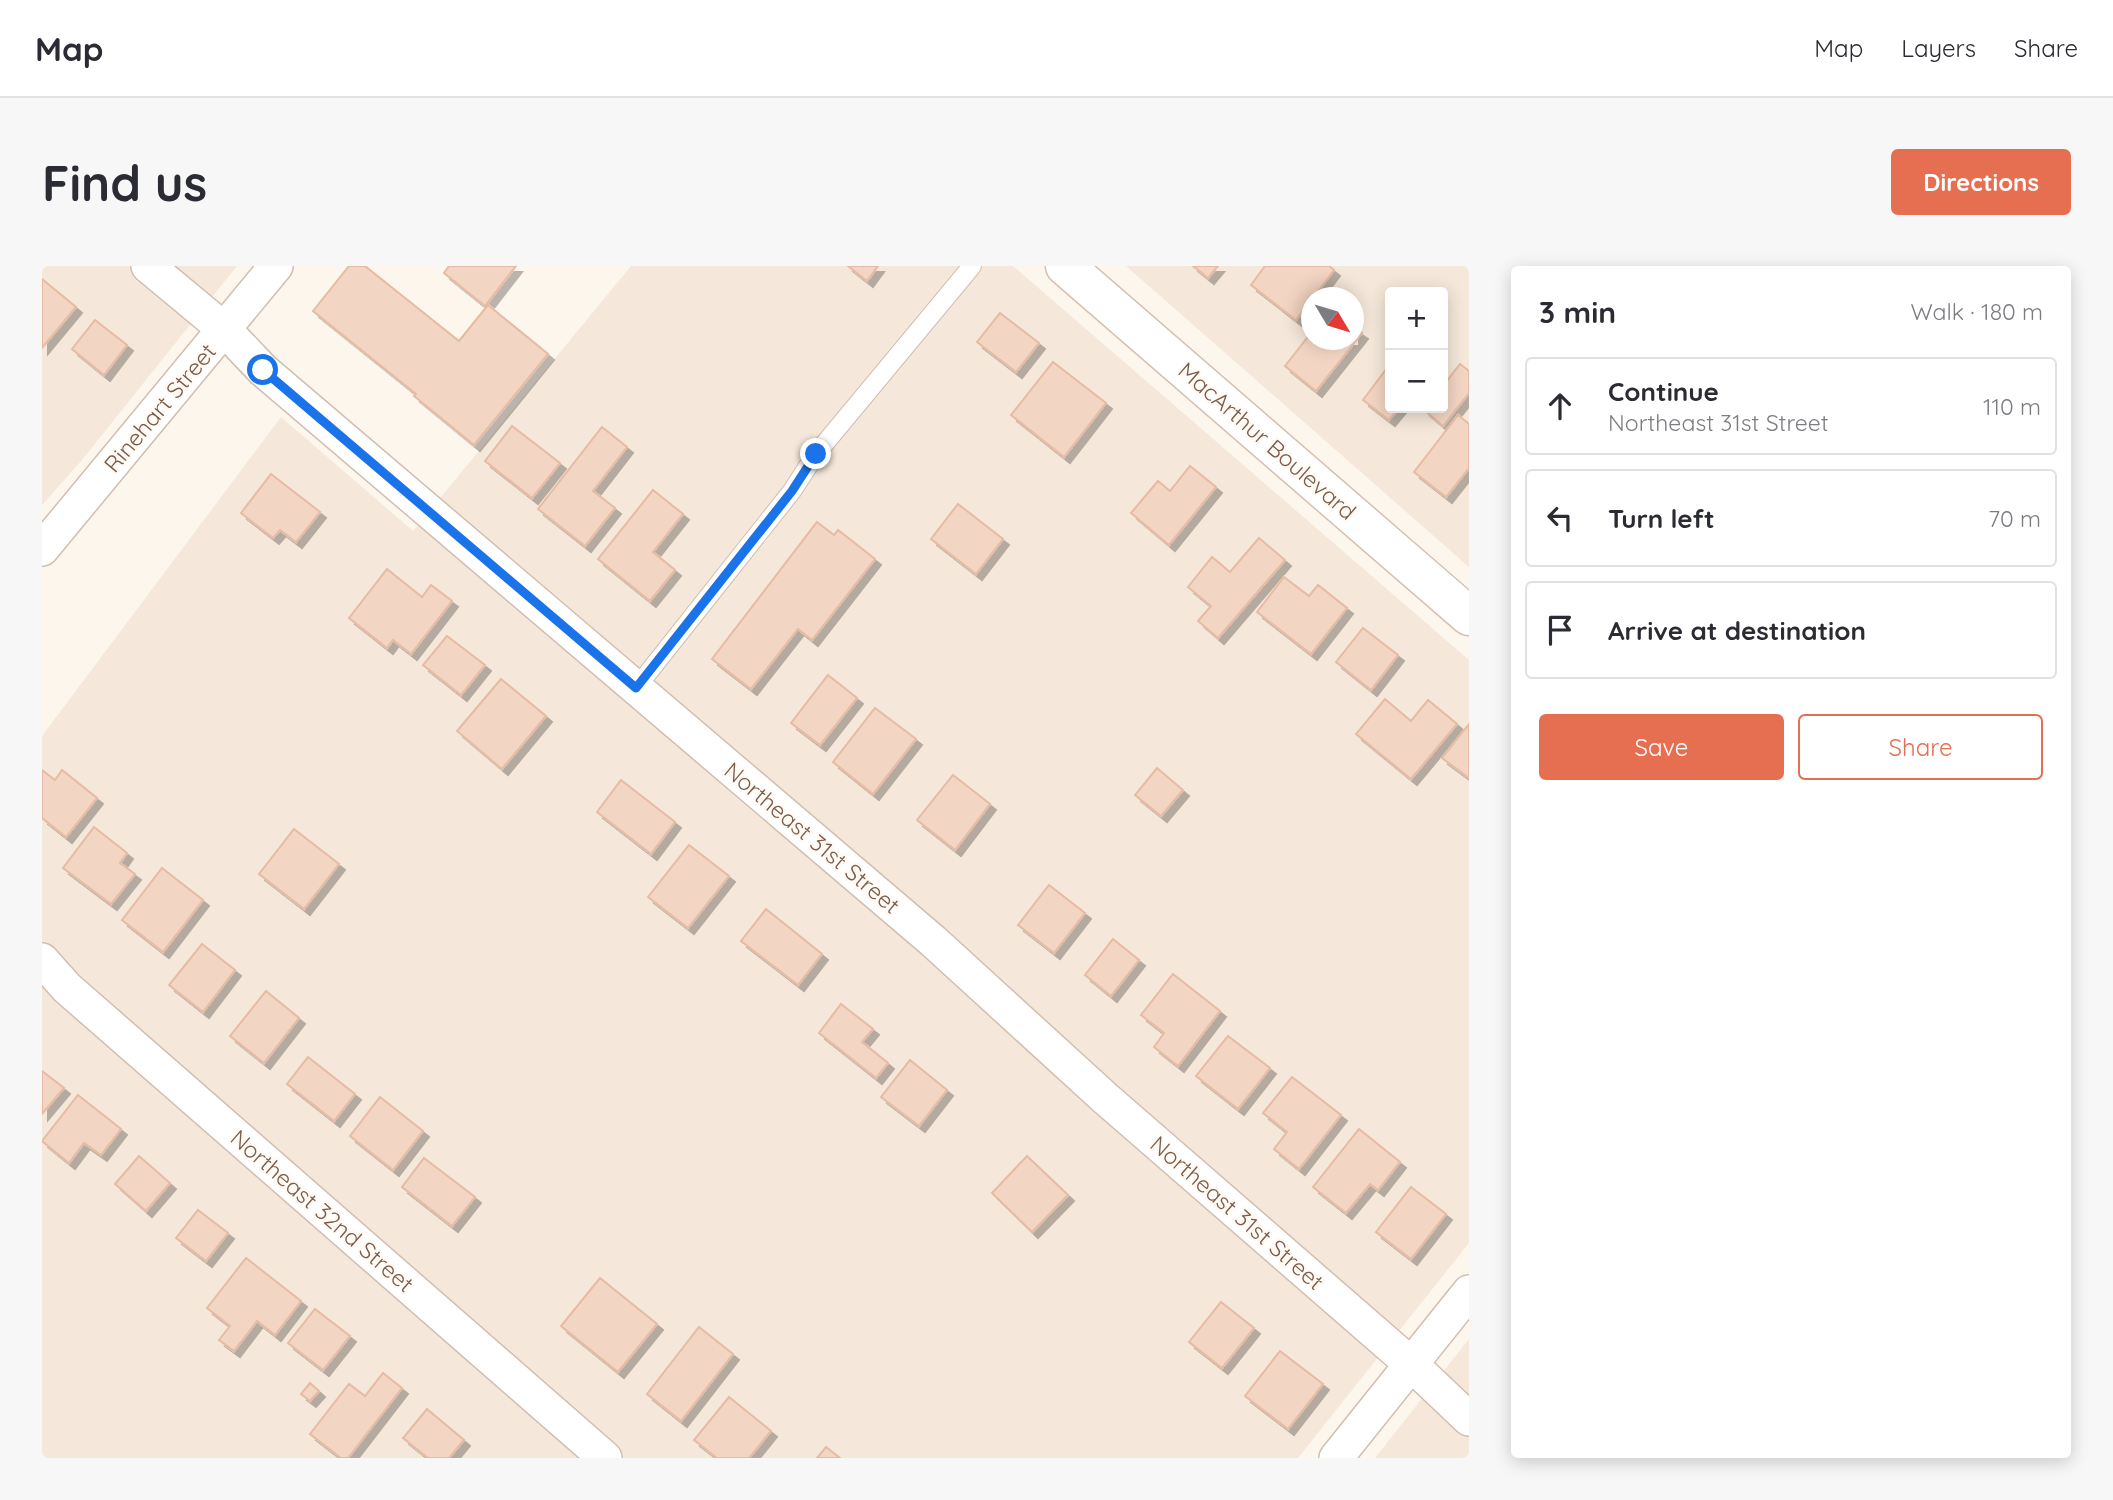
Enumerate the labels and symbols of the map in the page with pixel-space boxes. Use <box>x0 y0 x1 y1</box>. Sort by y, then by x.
north arrow <box>1301 287 1364 350</box>
street label: Rinehart Street <box>97 337 222 478</box>
route start <box>247 354 278 385</box>
street label: MacArthur Boulevard <box>1173 356 1362 526</box>
route end <box>800 438 831 469</box>
street label: Northeast 31st Street <box>719 756 906 920</box>
street label: Northeast 32nd Street <box>225 1123 420 1298</box>
street label: Northeast 31st Street <box>1145 1129 1330 1296</box>

